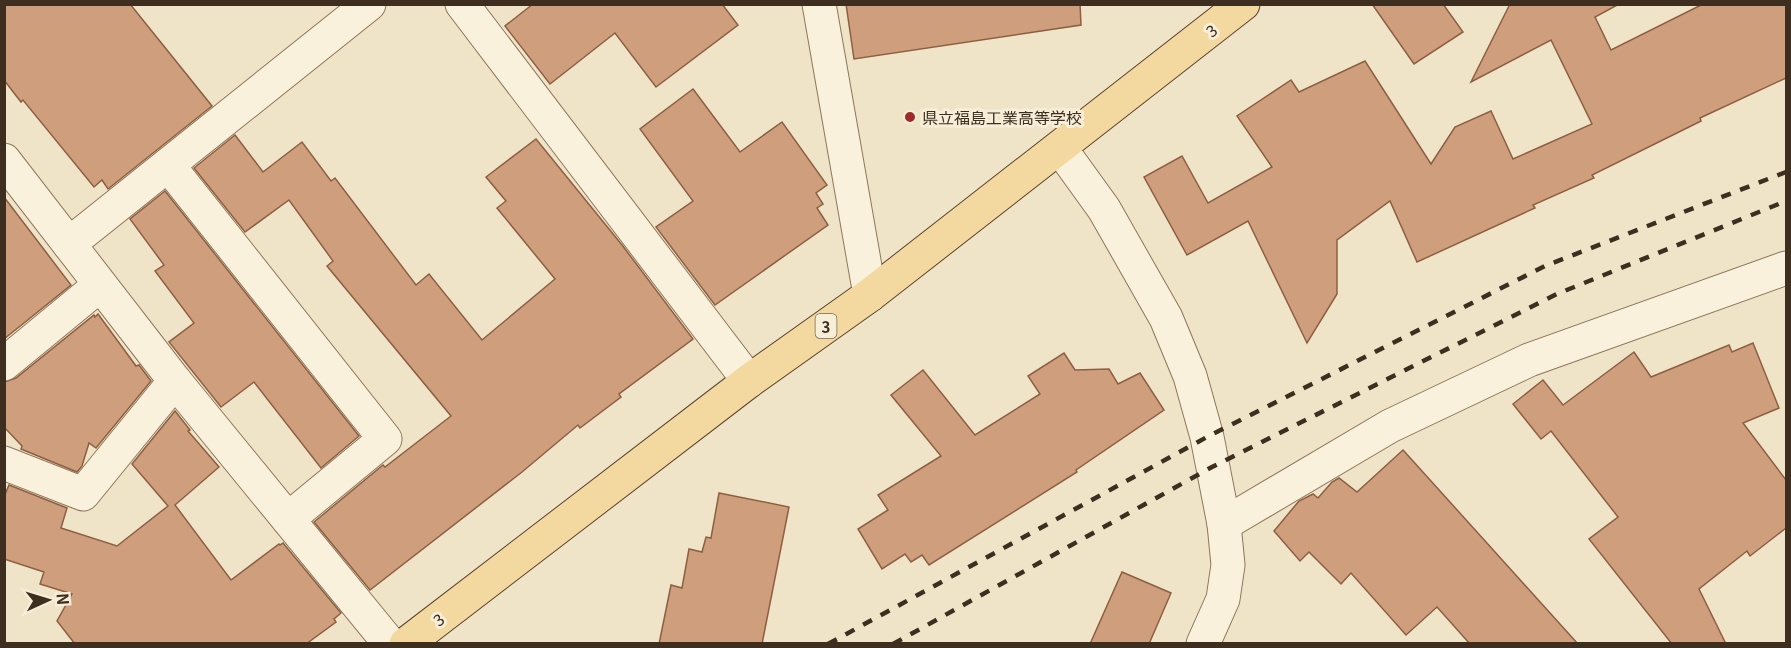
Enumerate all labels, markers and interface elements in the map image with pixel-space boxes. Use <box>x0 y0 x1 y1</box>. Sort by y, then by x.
street label: 3 <box>1200 18 1222 42</box>
place label: 県立福島工業高等学校 <box>922 105 1082 129</box>
marker: 県立福島工業高等学校 <box>903 110 917 124</box>
road number: 3 <box>816 314 836 338</box>
north arrow <box>18 570 78 630</box>
text: N <box>52 592 76 606</box>
street label: 3 <box>427 607 449 631</box>

